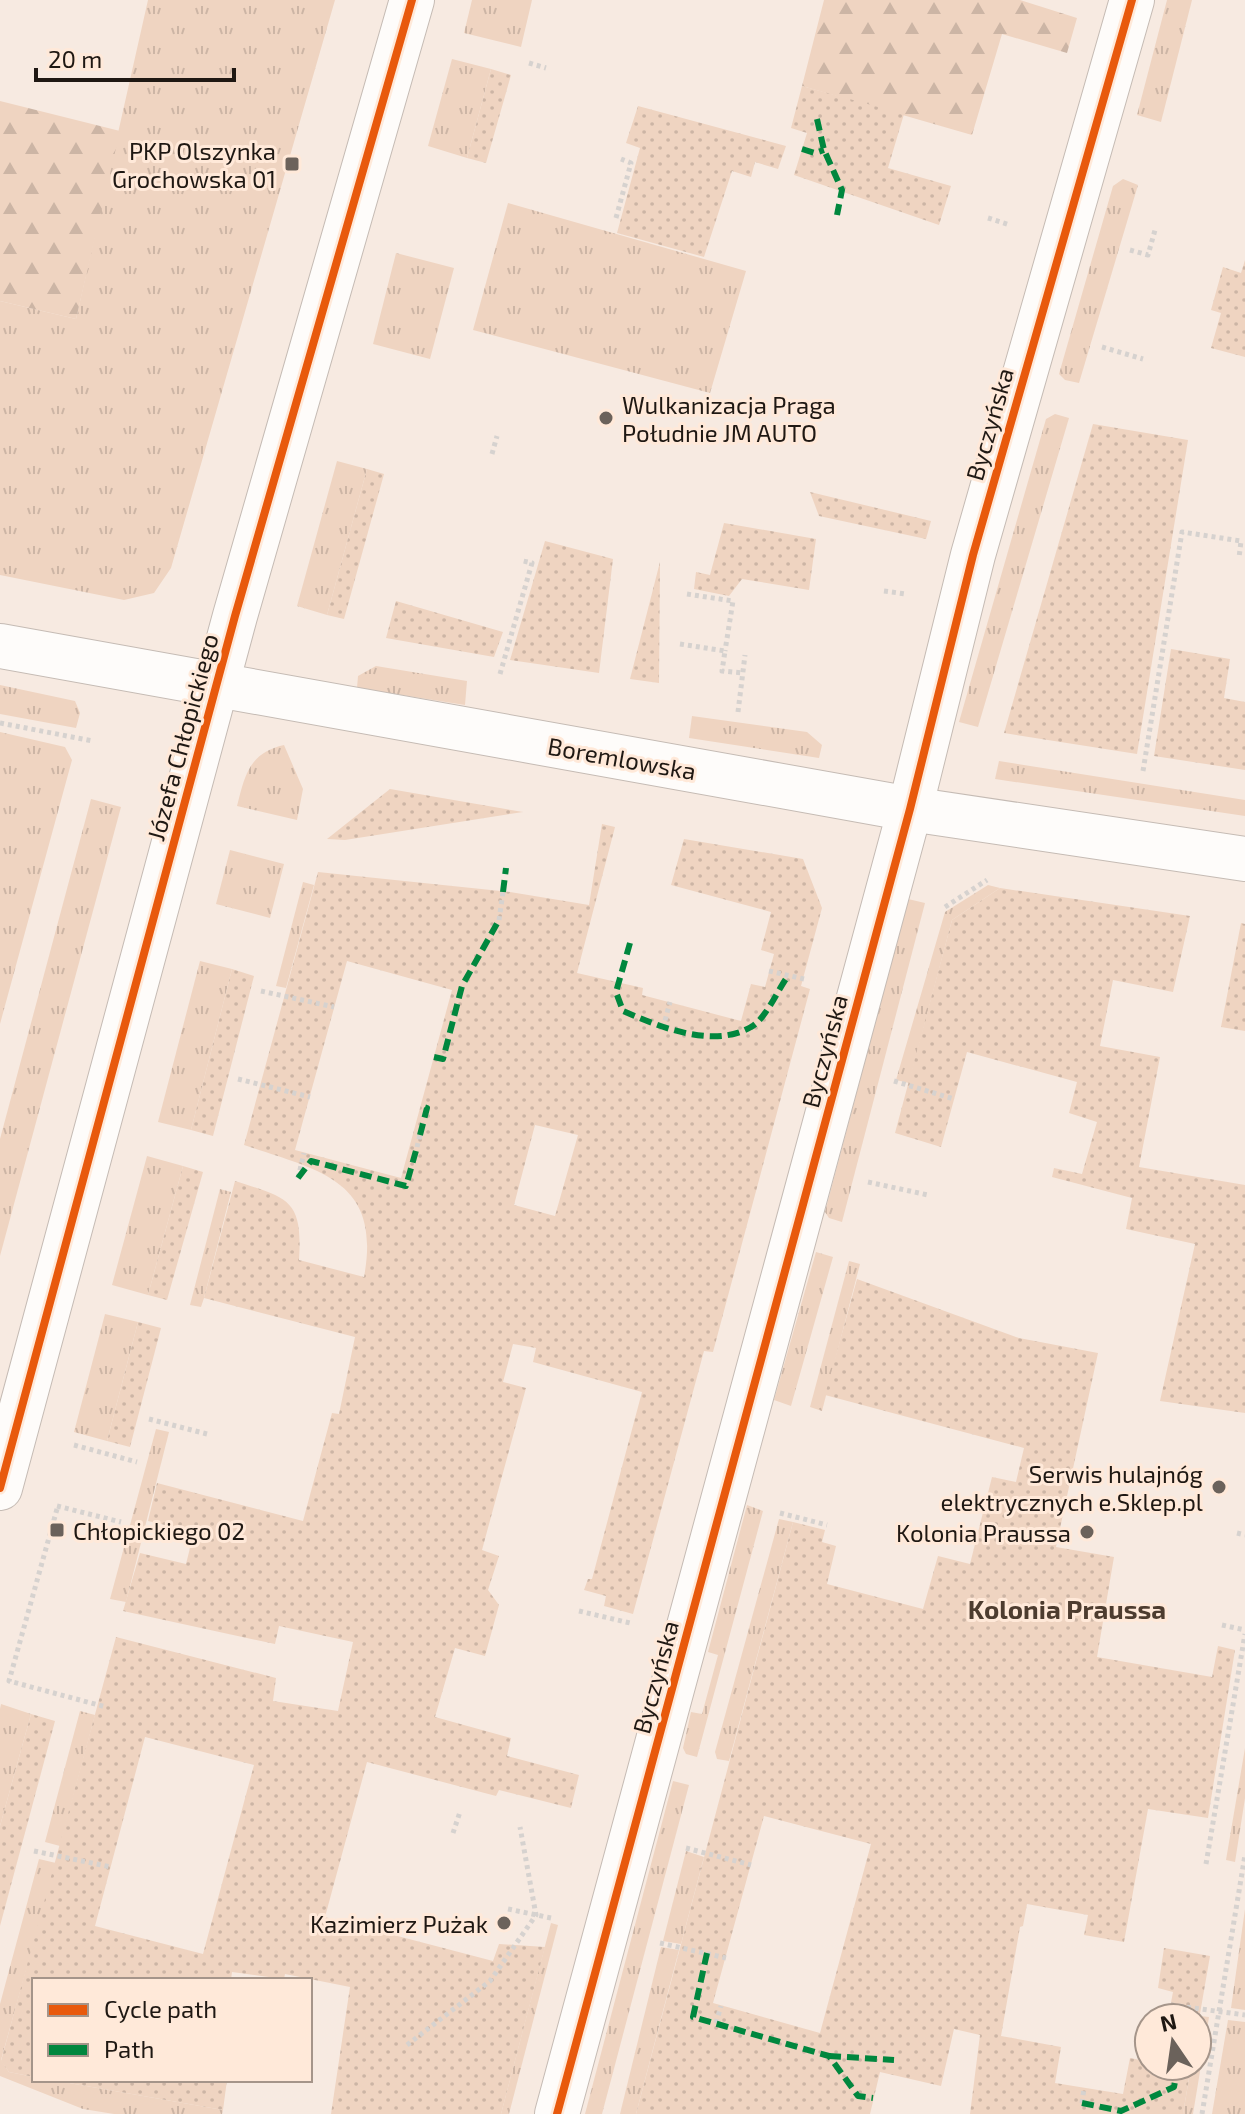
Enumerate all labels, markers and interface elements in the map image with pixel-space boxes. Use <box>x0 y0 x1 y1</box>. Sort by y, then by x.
scale bar <box>36 32 234 82</box>
text: 20 m <box>48 44 102 73</box>
place label: PKP Olszynka Grochowska 01 <box>112 136 276 193</box>
marker: PKP Olszynka Grochowska 01 <box>283 155 301 173</box>
street label: Byczyńska <box>959 364 1019 484</box>
place label: Wulkanizacja Praga Południe JM AUTO <box>622 390 836 447</box>
marker: Wulkanizacja Praga Południe JM AUTO <box>597 409 615 427</box>
street label: Józefa Chłopickiego <box>140 630 224 844</box>
street label: Boremlowska <box>546 731 698 785</box>
street label: Byczyńska <box>795 991 853 1111</box>
place label: Serwis hulajnóg elektrycznych e.Sklep.pl <box>941 1459 1203 1516</box>
marker: Serwis hulajnóg elektrycznych e.Sklep.pl <box>1210 1478 1228 1496</box>
place label: Chłopickiego 02 <box>73 1516 245 1545</box>
place label: Kolonia Praussa <box>896 1518 1071 1547</box>
marker: Chłopickiego 02 <box>48 1521 66 1539</box>
marker: Kolonia Praussa <box>1078 1523 1096 1541</box>
district label: Kolonia Praussa <box>968 1593 1166 1624</box>
street label: Byczyńska <box>626 1617 684 1737</box>
place label: Kazimierz Pużak <box>310 1909 488 1938</box>
marker: Kazimierz Pużak <box>495 1914 513 1932</box>
legend <box>32 1978 312 2082</box>
text: Cycle path <box>104 1994 217 2023</box>
north arrow <box>1133 2002 1213 2082</box>
text: N <box>1158 2007 1179 2036</box>
text: Path <box>104 2034 154 2063</box>

